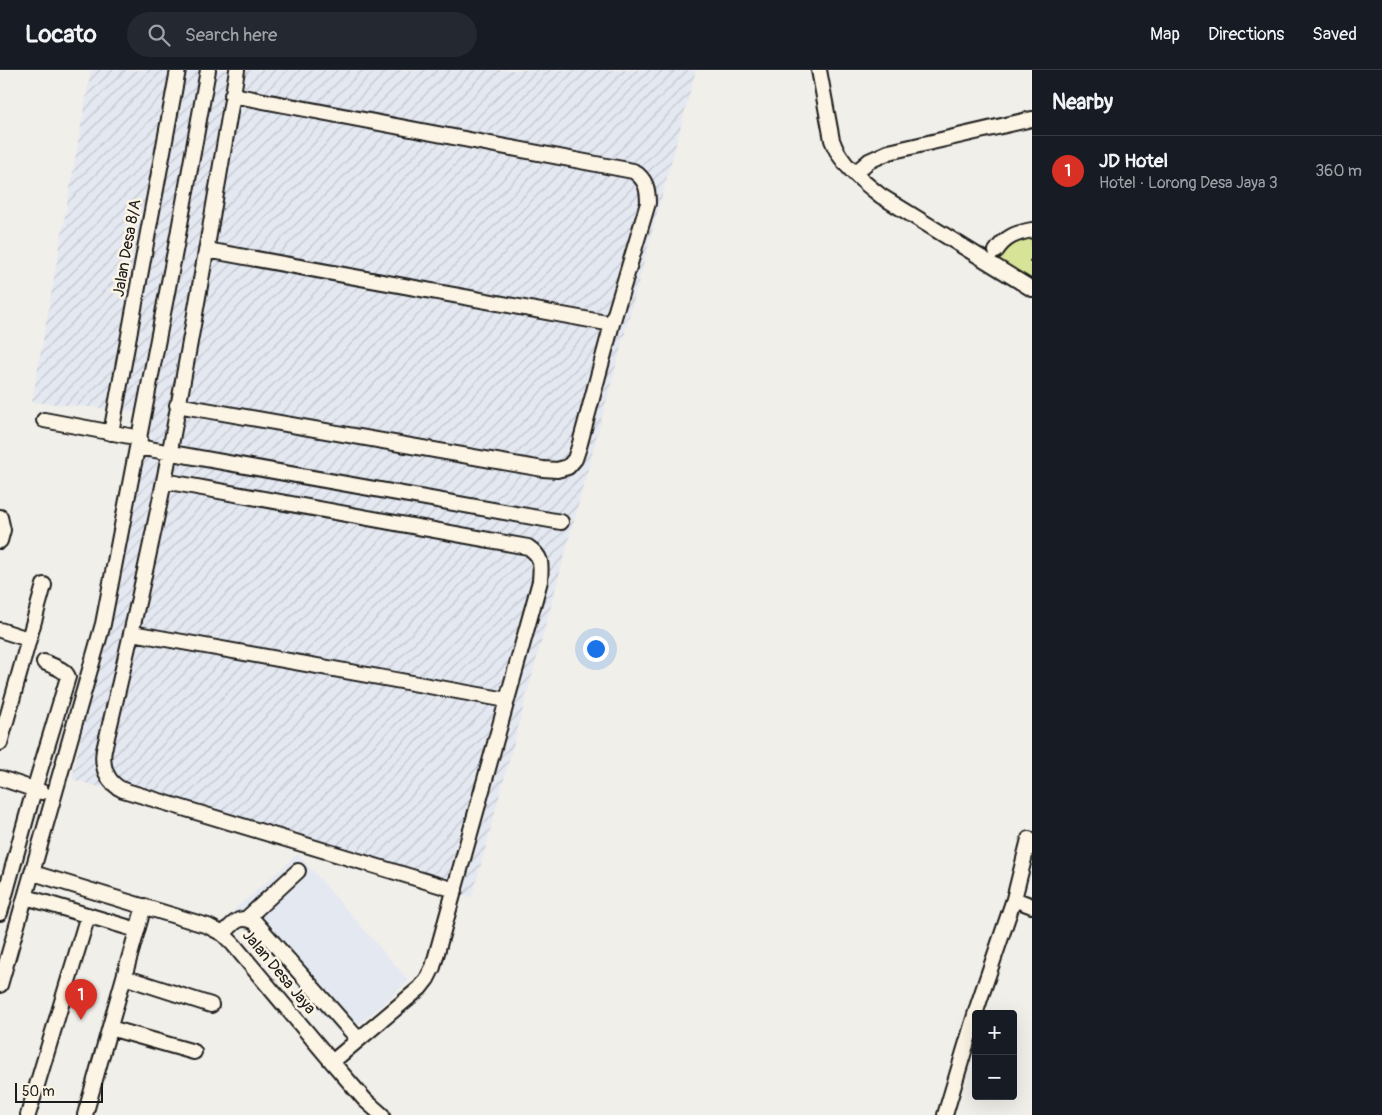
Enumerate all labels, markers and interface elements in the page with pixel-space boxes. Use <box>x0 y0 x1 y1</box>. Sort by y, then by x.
search box <box>127 12 477 57</box>
text: Locato <box>25 20 97 49</box>
icon: search <box>145 21 173 49</box>
text: Search here <box>185 23 277 47</box>
text: Map <box>1150 23 1180 46</box>
text: Directions <box>1208 23 1284 46</box>
text: Saved <box>1312 23 1357 46</box>
text: Nearby <box>1052 89 1113 116</box>
text: JD Hotel <box>1099 149 1168 173</box>
text: 1 <box>1065 161 1071 181</box>
text: 360 m <box>1315 161 1362 181</box>
text: Hotel · Lorong Desa Jaya 3 <box>1099 173 1278 193</box>
street label: Jalan Desa 8/A <box>109 198 145 298</box>
your location <box>583 636 609 662</box>
street label: Jalan Desa Jaya <box>238 926 320 1018</box>
pin: 1 <box>65 979 97 1020</box>
map controls <box>972 1010 1017 1100</box>
button: + <box>972 1010 1017 1055</box>
button: − <box>972 1055 1017 1100</box>
scale bar <box>15 1080 102 1103</box>
text: 50 m <box>22 1083 55 1100</box>

